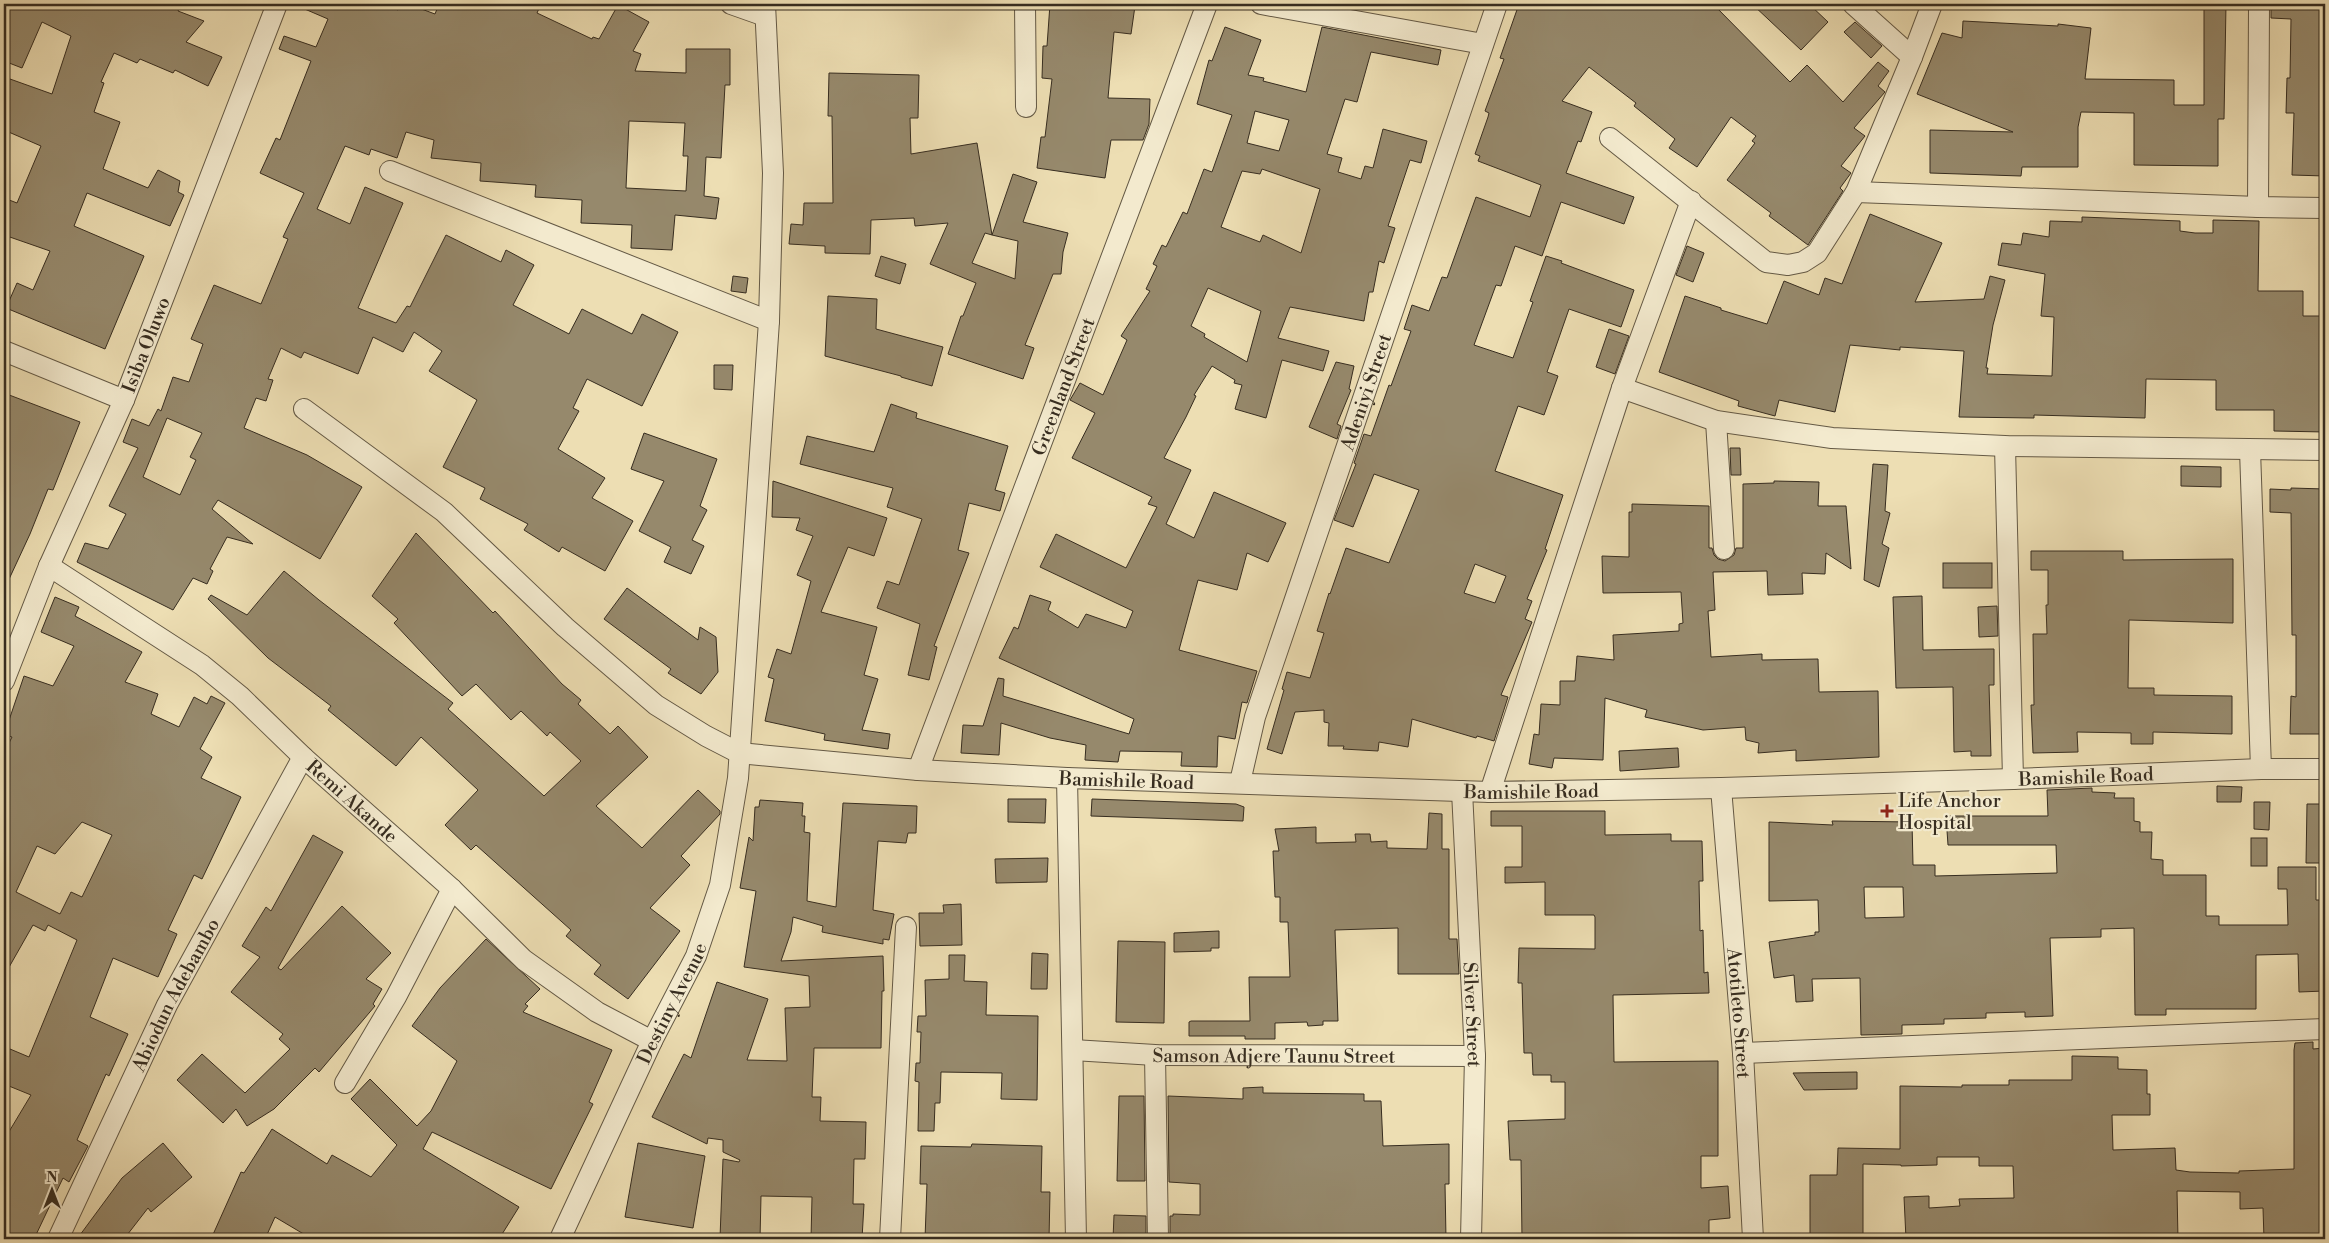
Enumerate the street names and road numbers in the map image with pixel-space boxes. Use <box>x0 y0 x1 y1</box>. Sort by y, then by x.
street label: Isiba Oluwo <box>117 294 176 396</box>
street label: Greenland Street <box>1027 314 1101 459</box>
street label: Adeniyi Street <box>1335 330 1397 455</box>
street label: Remi Akande <box>301 755 403 848</box>
street label: Bamishile Road <box>2017 762 2154 792</box>
street label: Bamishile Road <box>1057 767 1194 795</box>
street label: Bamishile Road <box>1462 779 1599 805</box>
street label: Abiodun Adebambo <box>126 914 225 1076</box>
street label: Destiny Avenue <box>632 940 713 1068</box>
street label: Atotileto Street <box>1721 946 1755 1080</box>
street label: Silver Street <box>1457 961 1486 1068</box>
street label: Samson Adjere Taunu Street <box>1152 1044 1396 1069</box>

